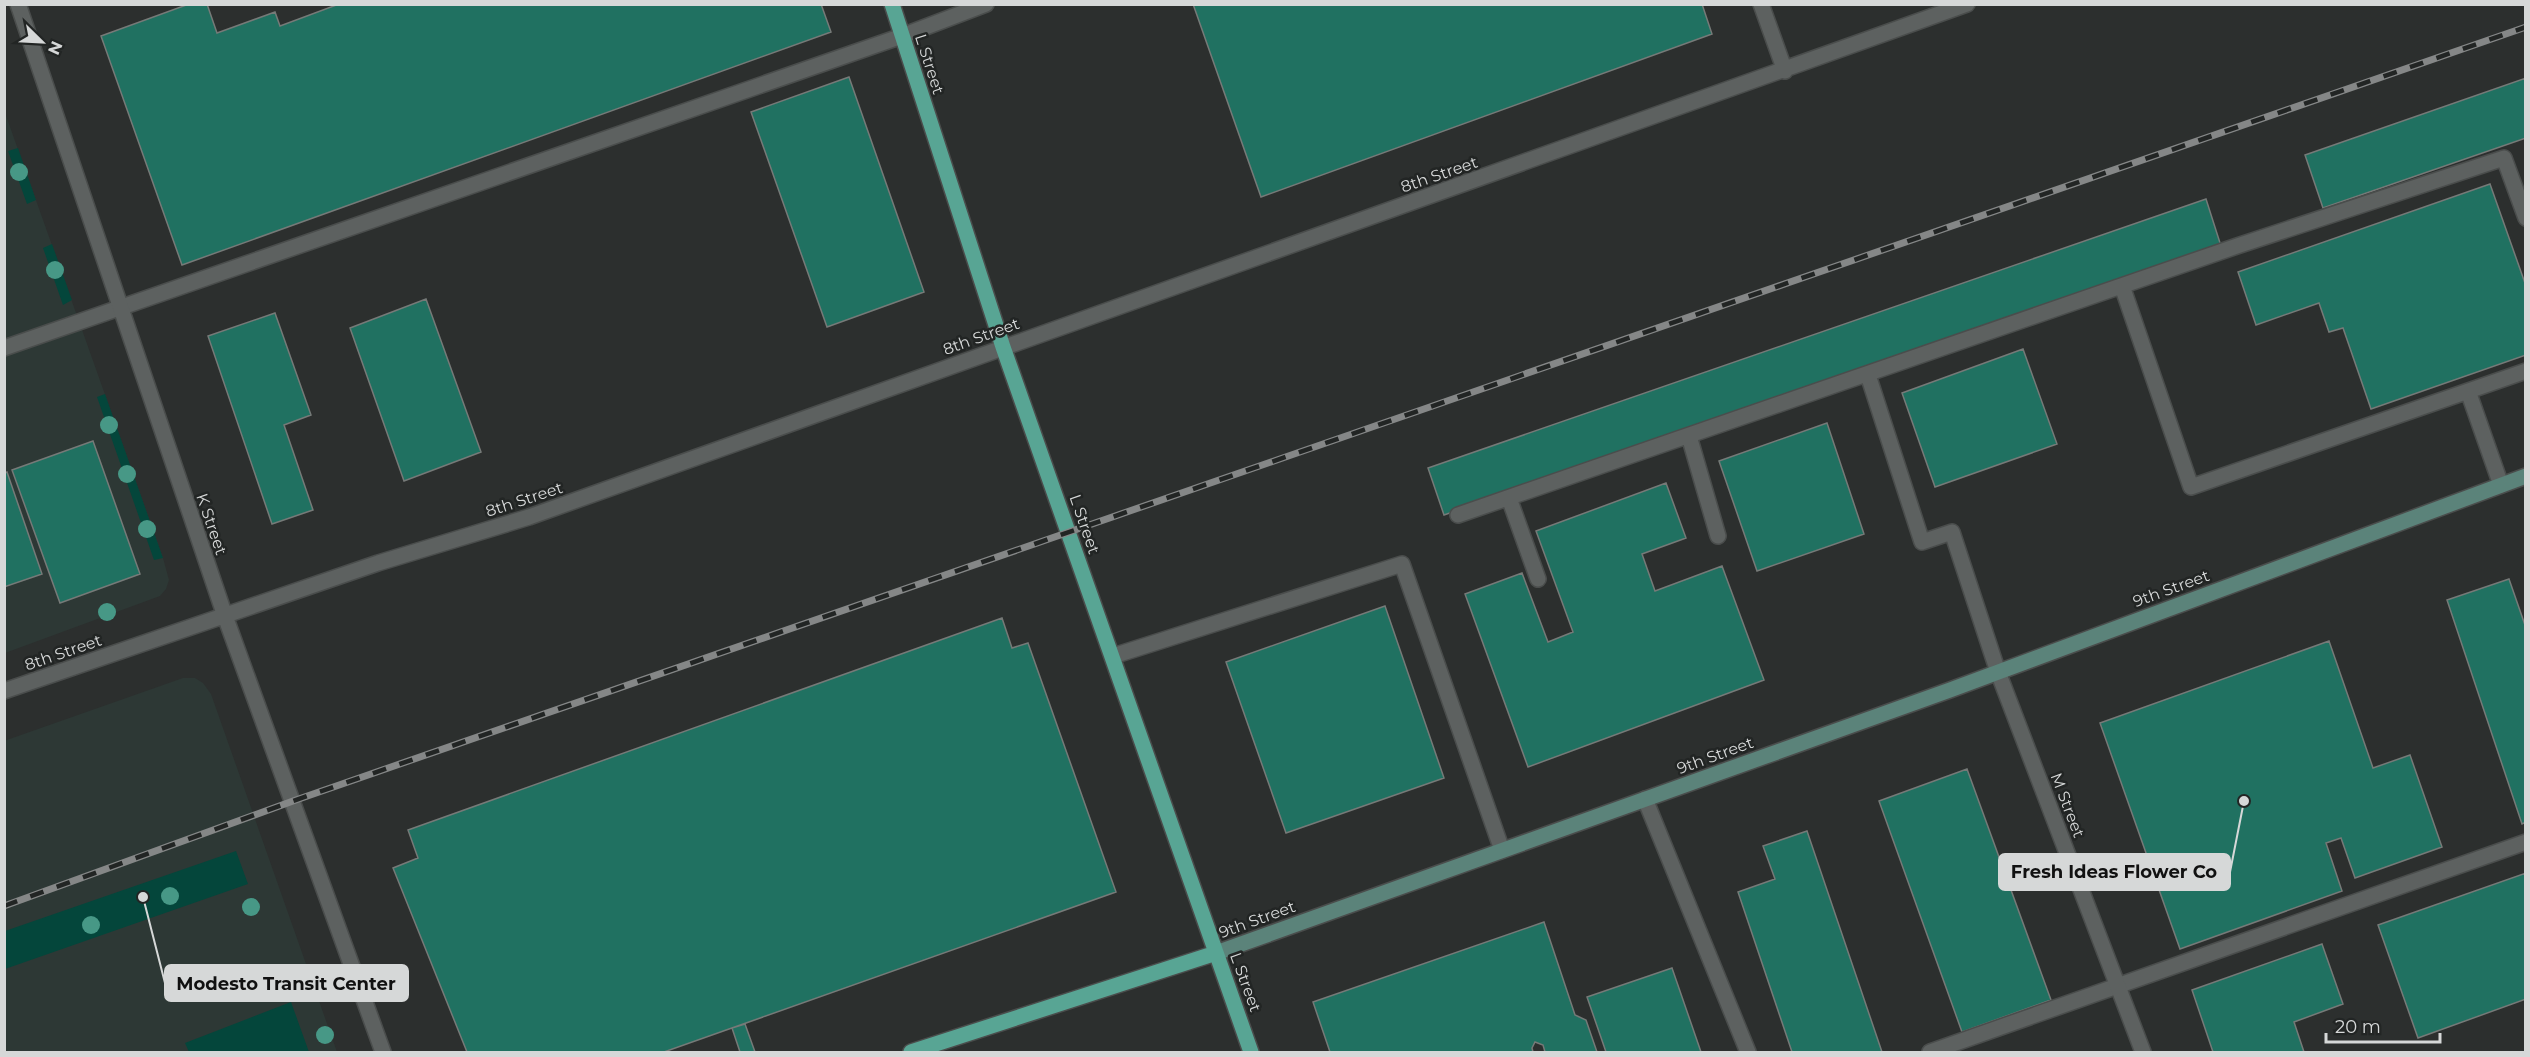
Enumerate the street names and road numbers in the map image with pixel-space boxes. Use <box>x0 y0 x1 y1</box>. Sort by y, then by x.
street label: L Street <box>911 32 948 97</box>
street label: 8th Street <box>1398 152 1481 196</box>
street label: 8th Street <box>940 314 1023 359</box>
street label: 8th Street <box>483 478 566 521</box>
street label: K Street <box>192 491 231 558</box>
street label: L Street <box>1065 492 1104 557</box>
street label: 9th Street <box>2130 566 2212 611</box>
street label: 8th Street <box>22 630 105 674</box>
street label: 9th Street <box>1674 733 1756 778</box>
street label: M Street <box>2047 770 2089 841</box>
street label: 9th Street <box>1216 897 1298 942</box>
street label: L Street <box>1226 950 1265 1015</box>

